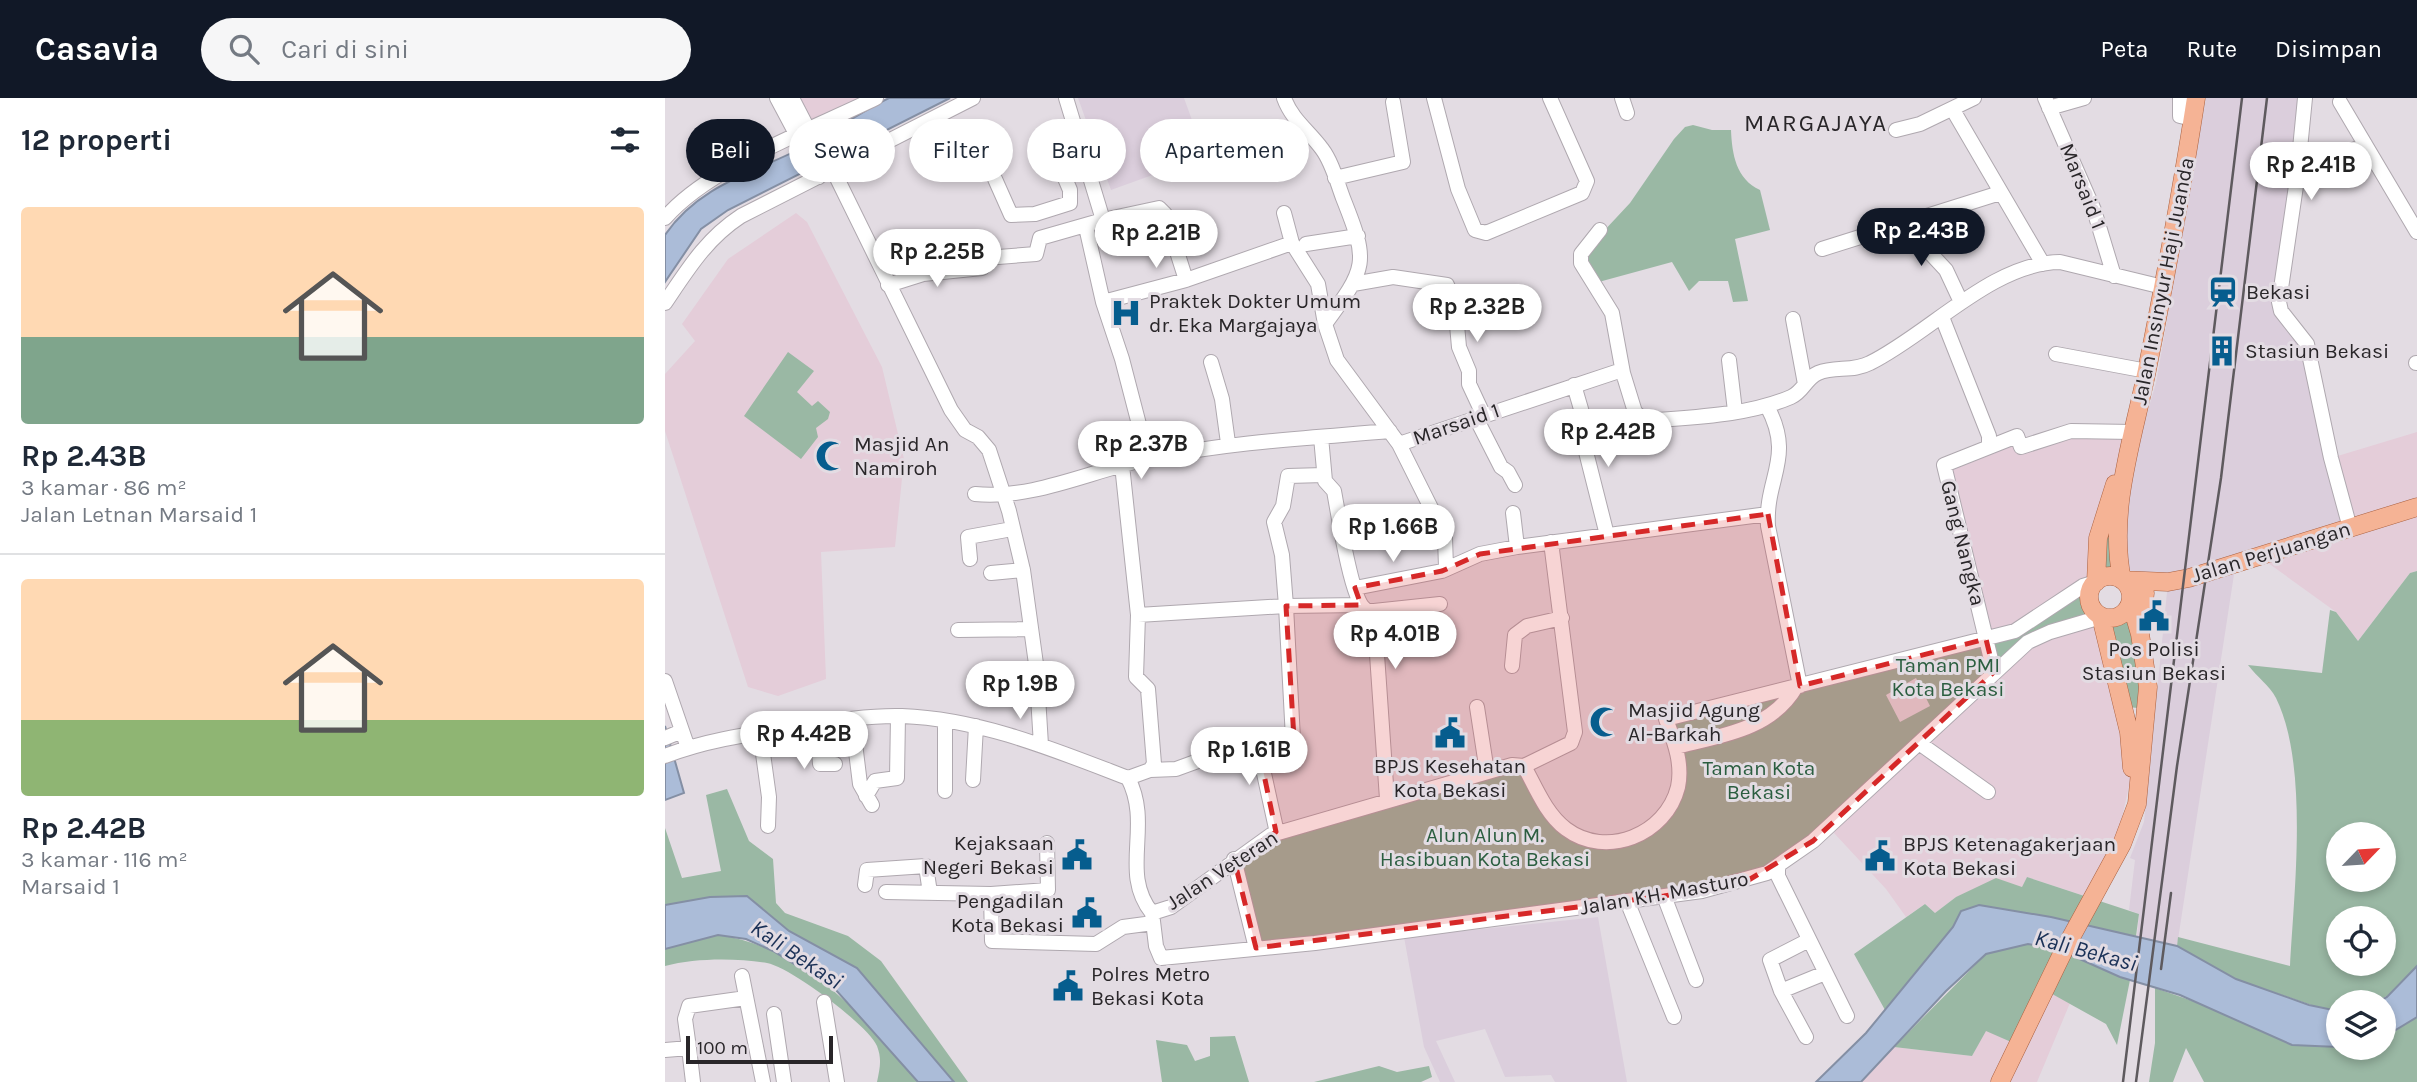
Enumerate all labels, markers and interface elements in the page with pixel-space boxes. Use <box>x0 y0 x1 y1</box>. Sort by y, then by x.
search box <box>201 18 691 81</box>
text: Casavia <box>35 30 159 68</box>
icon: search <box>225 30 263 68</box>
text: Cari di sini <box>281 34 409 65</box>
text: Peta <box>2101 35 2148 63</box>
text: Rute <box>2186 35 2237 63</box>
text: Disimpan <box>2275 35 2382 63</box>
district label: MARGAJAYA <box>1744 109 1888 137</box>
chip: Beli <box>686 119 775 182</box>
chip: Sewa <box>789 119 895 182</box>
chip: Filter <box>909 119 1013 182</box>
chip: Baru <box>1027 119 1126 182</box>
chip: Apartemen <box>1140 119 1309 182</box>
icon: filters <box>606 121 644 159</box>
text: 12 properti <box>21 122 172 158</box>
street label: Marsaid 1 <box>2055 140 2111 232</box>
pin: Rp 2.41B <box>2239 142 2383 202</box>
text: Rp 2.41B <box>2266 151 2356 178</box>
street label: Jalan Insinyur Haji Juanda <box>2127 155 2199 407</box>
pin: Rp 2.43B <box>1849 208 1993 268</box>
pin: Rp 2.21B <box>1084 211 1228 270</box>
text: Rp 2.43B <box>1873 217 1969 244</box>
text: Rp 2.21B <box>1111 219 1201 246</box>
pin: Rp 2.25B <box>865 230 1009 289</box>
text: Rp 2.25B <box>889 238 985 265</box>
icon: home <box>270 253 396 379</box>
station icon: Bekasi <box>2206 275 2240 309</box>
place label: Bekasi <box>2246 280 2311 304</box>
pin: Rp 2.32B <box>1405 285 1549 344</box>
place label: Praktek Dokter Umum dr. Eka Margajaya <box>1149 289 1361 337</box>
text: Rp 2.32B <box>1429 293 1525 320</box>
hospital icon: Praktek Dokter Umum dr. Eka Margajaya <box>1109 296 1143 330</box>
building icon: Stasiun Bekasi <box>2205 334 2239 368</box>
place label: Stasiun Bekasi <box>2245 339 2389 363</box>
street label: Marsaid 1 <box>1409 398 1503 450</box>
pin: Rp 2.42B <box>1536 410 1680 469</box>
text: Rp 2.42B <box>1560 418 1656 445</box>
pin: Rp 2.37B <box>1069 422 1213 481</box>
text: Rp 2.37B <box>1094 430 1188 457</box>
place label: Masjid An Namiroh <box>854 432 949 480</box>
text: Rp 2.43B <box>21 438 147 474</box>
mosque icon: Masjid An Namiroh <box>814 439 848 473</box>
text: 3 kamar · 86 m² <box>21 474 187 501</box>
street label: Gang Nangka <box>1936 478 1990 608</box>
text: Jalan Letnan Marsaid 1 <box>21 501 257 528</box>
pin: Rp 1.66B <box>1321 504 1465 564</box>
text: Rp 1.66B <box>1348 513 1438 540</box>
street label: Jalan Perjuangan <box>2189 516 2353 588</box>
public building icon: Pos Polisi Stasiun Bekasi <box>2137 599 2171 633</box>
pin: Rp 4.01B <box>1323 612 1467 671</box>
text: Rp 4.01B <box>1350 620 1440 647</box>
icon: home <box>270 625 396 751</box>
place label: Pos Polisi Stasiun Bekasi <box>2082 637 2226 685</box>
park label: Taman PMI Kota Bekasi <box>1891 653 2005 701</box>
pin: Rp 1.9B <box>955 662 1085 721</box>
text: Rp 1.9B <box>982 670 1058 697</box>
place label: Masjid Agung Al-Barkah <box>1628 698 1760 746</box>
mosque icon: Masjid Agung Al-Barkah <box>1588 705 1622 739</box>
pin: Rp 4.42B <box>732 712 876 771</box>
public building icon: BPJS Kesehatan Kota Bekasi <box>1433 716 1467 750</box>
text: Rp 4.42B <box>756 720 852 747</box>
pin: Rp 1.61B <box>1177 728 1321 787</box>
text: Rp 1.61B <box>1207 736 1291 763</box>
place label: BPJS Kesehatan Kota Bekasi <box>1374 754 1526 802</box>
park label: Taman Kota Bekasi <box>1703 756 1815 804</box>
text: Rp 2.42B <box>21 810 146 846</box>
north arrow <box>2326 822 2396 892</box>
map controls <box>2326 822 2396 1060</box>
park label: Alun Alun M. Hasibuan Kota Bekasi <box>1380 823 1590 871</box>
street label: Jalan Veteran <box>1162 825 1282 915</box>
place label: Kejaksaan Negeri Bekasi <box>923 831 1054 879</box>
place label: BPJS Ketenagakerjaan Kota Bekasi <box>1903 832 2116 880</box>
public building icon: Kejaksaan Negeri Bekasi <box>1060 838 1094 872</box>
public building icon: BPJS Ketenagakerjaan Kota Bekasi <box>1863 839 1897 873</box>
text: 3 kamar · 116 m² <box>21 846 188 873</box>
street label: Jalan KH. Masturo <box>1578 866 1750 920</box>
text: Marsaid 1 <box>21 873 120 900</box>
place label: Pengadilan Kota Bekasi <box>951 889 1064 937</box>
public building icon: Pengadilan Kota Bekasi <box>1070 896 1104 930</box>
button: locate <box>2326 906 2396 976</box>
water label: Kali Bekasi <box>746 914 848 995</box>
water label: Kali Bekasi <box>2032 924 2140 977</box>
place label: Polres Metro Bekasi Kota <box>1091 962 1210 1010</box>
public building icon: Polres Metro Bekasi Kota <box>1051 969 1085 1003</box>
button: layers <box>2326 990 2396 1060</box>
scale bar <box>686 1033 833 1065</box>
text: 100 m <box>697 1037 748 1059</box>

